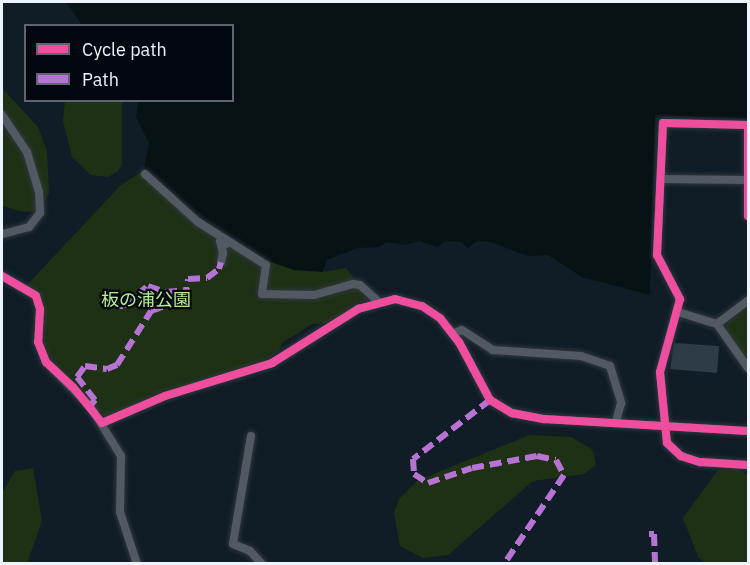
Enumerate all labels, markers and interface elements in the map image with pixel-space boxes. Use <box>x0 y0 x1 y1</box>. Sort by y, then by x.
legend <box>24 24 234 102</box>
text: Cycle path <box>82 38 167 61</box>
text: Path <box>82 68 119 91</box>
park label: 板の浦公園 <box>101 289 191 311</box>

